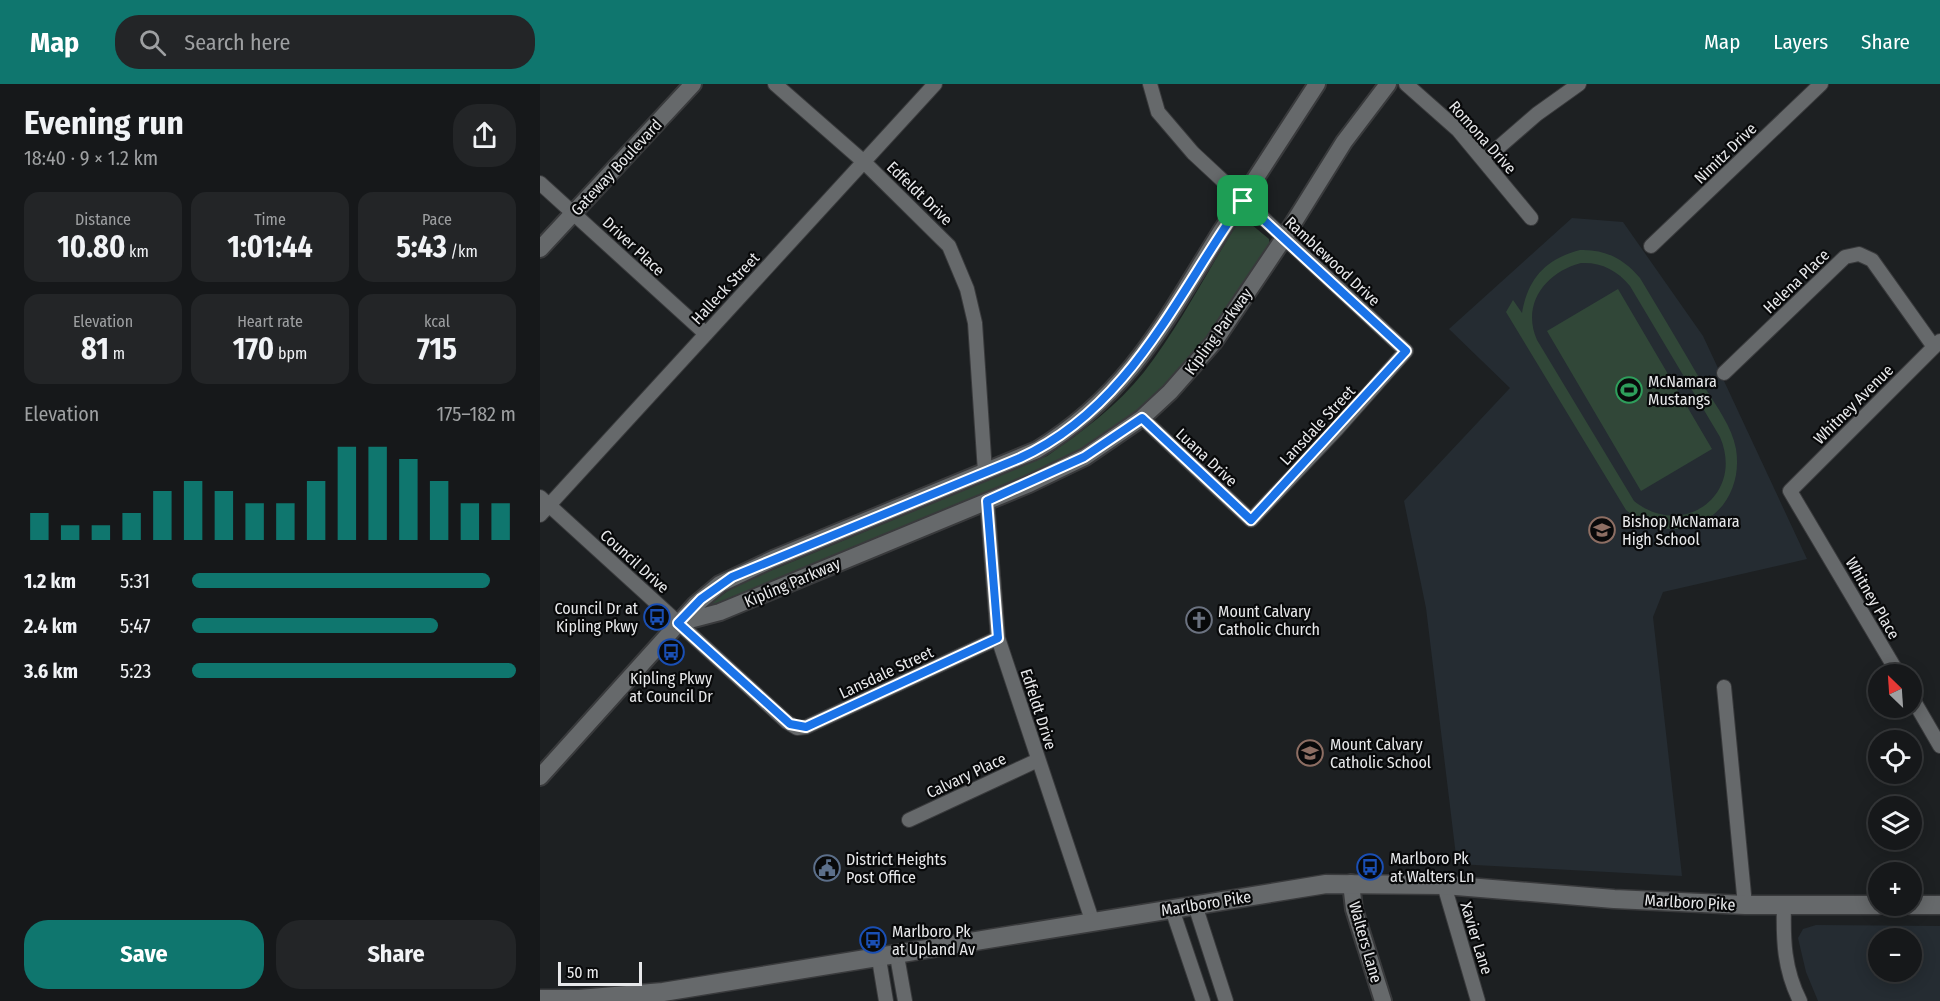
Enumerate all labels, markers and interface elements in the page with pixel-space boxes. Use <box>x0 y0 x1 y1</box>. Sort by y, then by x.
search box <box>115 15 535 69</box>
text: Map <box>30 26 79 59</box>
icon: search <box>136 26 169 59</box>
text: Search here <box>184 29 290 56</box>
text: Map <box>1704 29 1740 55</box>
text: Layers <box>1773 29 1828 55</box>
text: Share <box>1861 29 1910 55</box>
street label: Romona Drive <box>1445 97 1520 178</box>
text: Evening run <box>24 103 184 143</box>
button: share <box>453 104 516 167</box>
street label: Gateway Boulevard <box>567 115 666 219</box>
street label: Nimitz Drive <box>1690 119 1761 188</box>
text: 18:40 · 9 × 1.2 km <box>24 146 158 170</box>
street label: Edfeldt Drive <box>883 157 957 229</box>
pin <box>1217 175 1268 226</box>
icon: arrive <box>1226 184 1259 217</box>
text: Distance <box>75 210 131 229</box>
text: Time <box>254 210 286 229</box>
text: Pace <box>422 210 452 229</box>
street label: Driver Place <box>599 213 669 280</box>
street label: Ramblewood Drive <box>1281 213 1384 310</box>
text: 10.80 <box>57 229 125 265</box>
text: 1:01:44 <box>227 229 313 265</box>
text: 5:43 <box>396 229 447 265</box>
text: km <box>125 242 149 261</box>
text: /km <box>447 242 478 261</box>
street label: Helena Place <box>1759 245 1833 317</box>
street label: Halleck Street <box>687 248 764 328</box>
street label: Kipling Parkway <box>1181 284 1257 378</box>
text: Elevation <box>73 312 133 331</box>
text: Heart rate <box>237 312 303 331</box>
text: kcal <box>424 312 450 331</box>
text: 81 <box>81 331 109 367</box>
text: 170 <box>233 331 274 367</box>
text: 715 <box>417 331 457 367</box>
text: m <box>109 344 125 363</box>
text: bpm <box>274 344 307 363</box>
street label: Whitney Avenue <box>1810 360 1897 448</box>
place label: McNamara Mustangs <box>1648 372 1717 409</box>
sports icon: McNamara Mustangs <box>1614 375 1644 405</box>
street label: Lansdale Street <box>1276 381 1359 469</box>
text: Elevation <box>24 402 99 426</box>
text: 175–182 m <box>437 402 516 426</box>
street label: Luana Drive <box>1172 424 1241 491</box>
place label: Bishop McNamara High School <box>1622 512 1740 549</box>
school or university icon: Bishop McNamara High School <box>1587 515 1617 545</box>
street label: Council Drive <box>596 526 673 597</box>
street label: Kipling Parkway <box>741 553 844 611</box>
street label: Whitney Place <box>1841 554 1904 643</box>
text: 1.2 km <box>24 569 76 593</box>
text: 5:31 <box>120 569 150 593</box>
place label: Council Dr at Kipling Pkwy <box>554 599 639 636</box>
bus stop icon: Council Dr at Kipling Pkwy <box>642 602 672 632</box>
place label: Mount Calvary Catholic Church <box>1218 602 1320 639</box>
church icon: Mount Calvary Catholic Church <box>1184 605 1214 635</box>
text: 2.4 km <box>24 614 77 638</box>
text: 5:47 <box>120 614 151 638</box>
bus stop icon: Kipling Pkwy at Council Dr <box>656 637 686 667</box>
street label: Lansdale Street <box>836 642 937 703</box>
text: 3.6 km <box>24 659 78 683</box>
text: 5:23 <box>120 659 151 683</box>
north arrow <box>1868 664 1922 718</box>
map controls <box>1868 664 1922 982</box>
street label: Edfeldt Drive <box>1017 666 1061 752</box>
place label: Kipling Pkwy at Council Dr <box>629 669 713 706</box>
button: locate <box>1868 730 1922 784</box>
place label: Mount Calvary Catholic School <box>1330 735 1431 772</box>
school or university icon: Mount Calvary Catholic School <box>1295 738 1325 768</box>
street label: Calvary Place <box>923 749 1009 802</box>
button: layers <box>1868 796 1922 850</box>
place label: Marlboro Pk at Walters Ln <box>1390 849 1474 886</box>
place label: District Heights Post Office <box>846 850 947 887</box>
bus stop icon: Marlboro Pk at Walters Ln <box>1355 852 1385 882</box>
public building icon: District Heights Post Office <box>812 853 842 883</box>
button: + <box>1868 862 1922 916</box>
street label: Marlboro Pike <box>1160 887 1253 920</box>
street label: Marlboro Pike <box>1644 891 1736 914</box>
street label: Walters Lane <box>1345 899 1386 985</box>
street label: Xavier Lane <box>1456 900 1497 977</box>
button: Save <box>24 920 264 989</box>
button: Share <box>276 920 516 989</box>
place label: Marlboro Pk at Upland Av <box>892 922 975 959</box>
bus stop icon: Marlboro Pk at Upland Av <box>858 925 888 955</box>
button: − <box>1868 928 1922 982</box>
scale bar <box>558 959 642 986</box>
text: 50 m <box>567 963 599 982</box>

